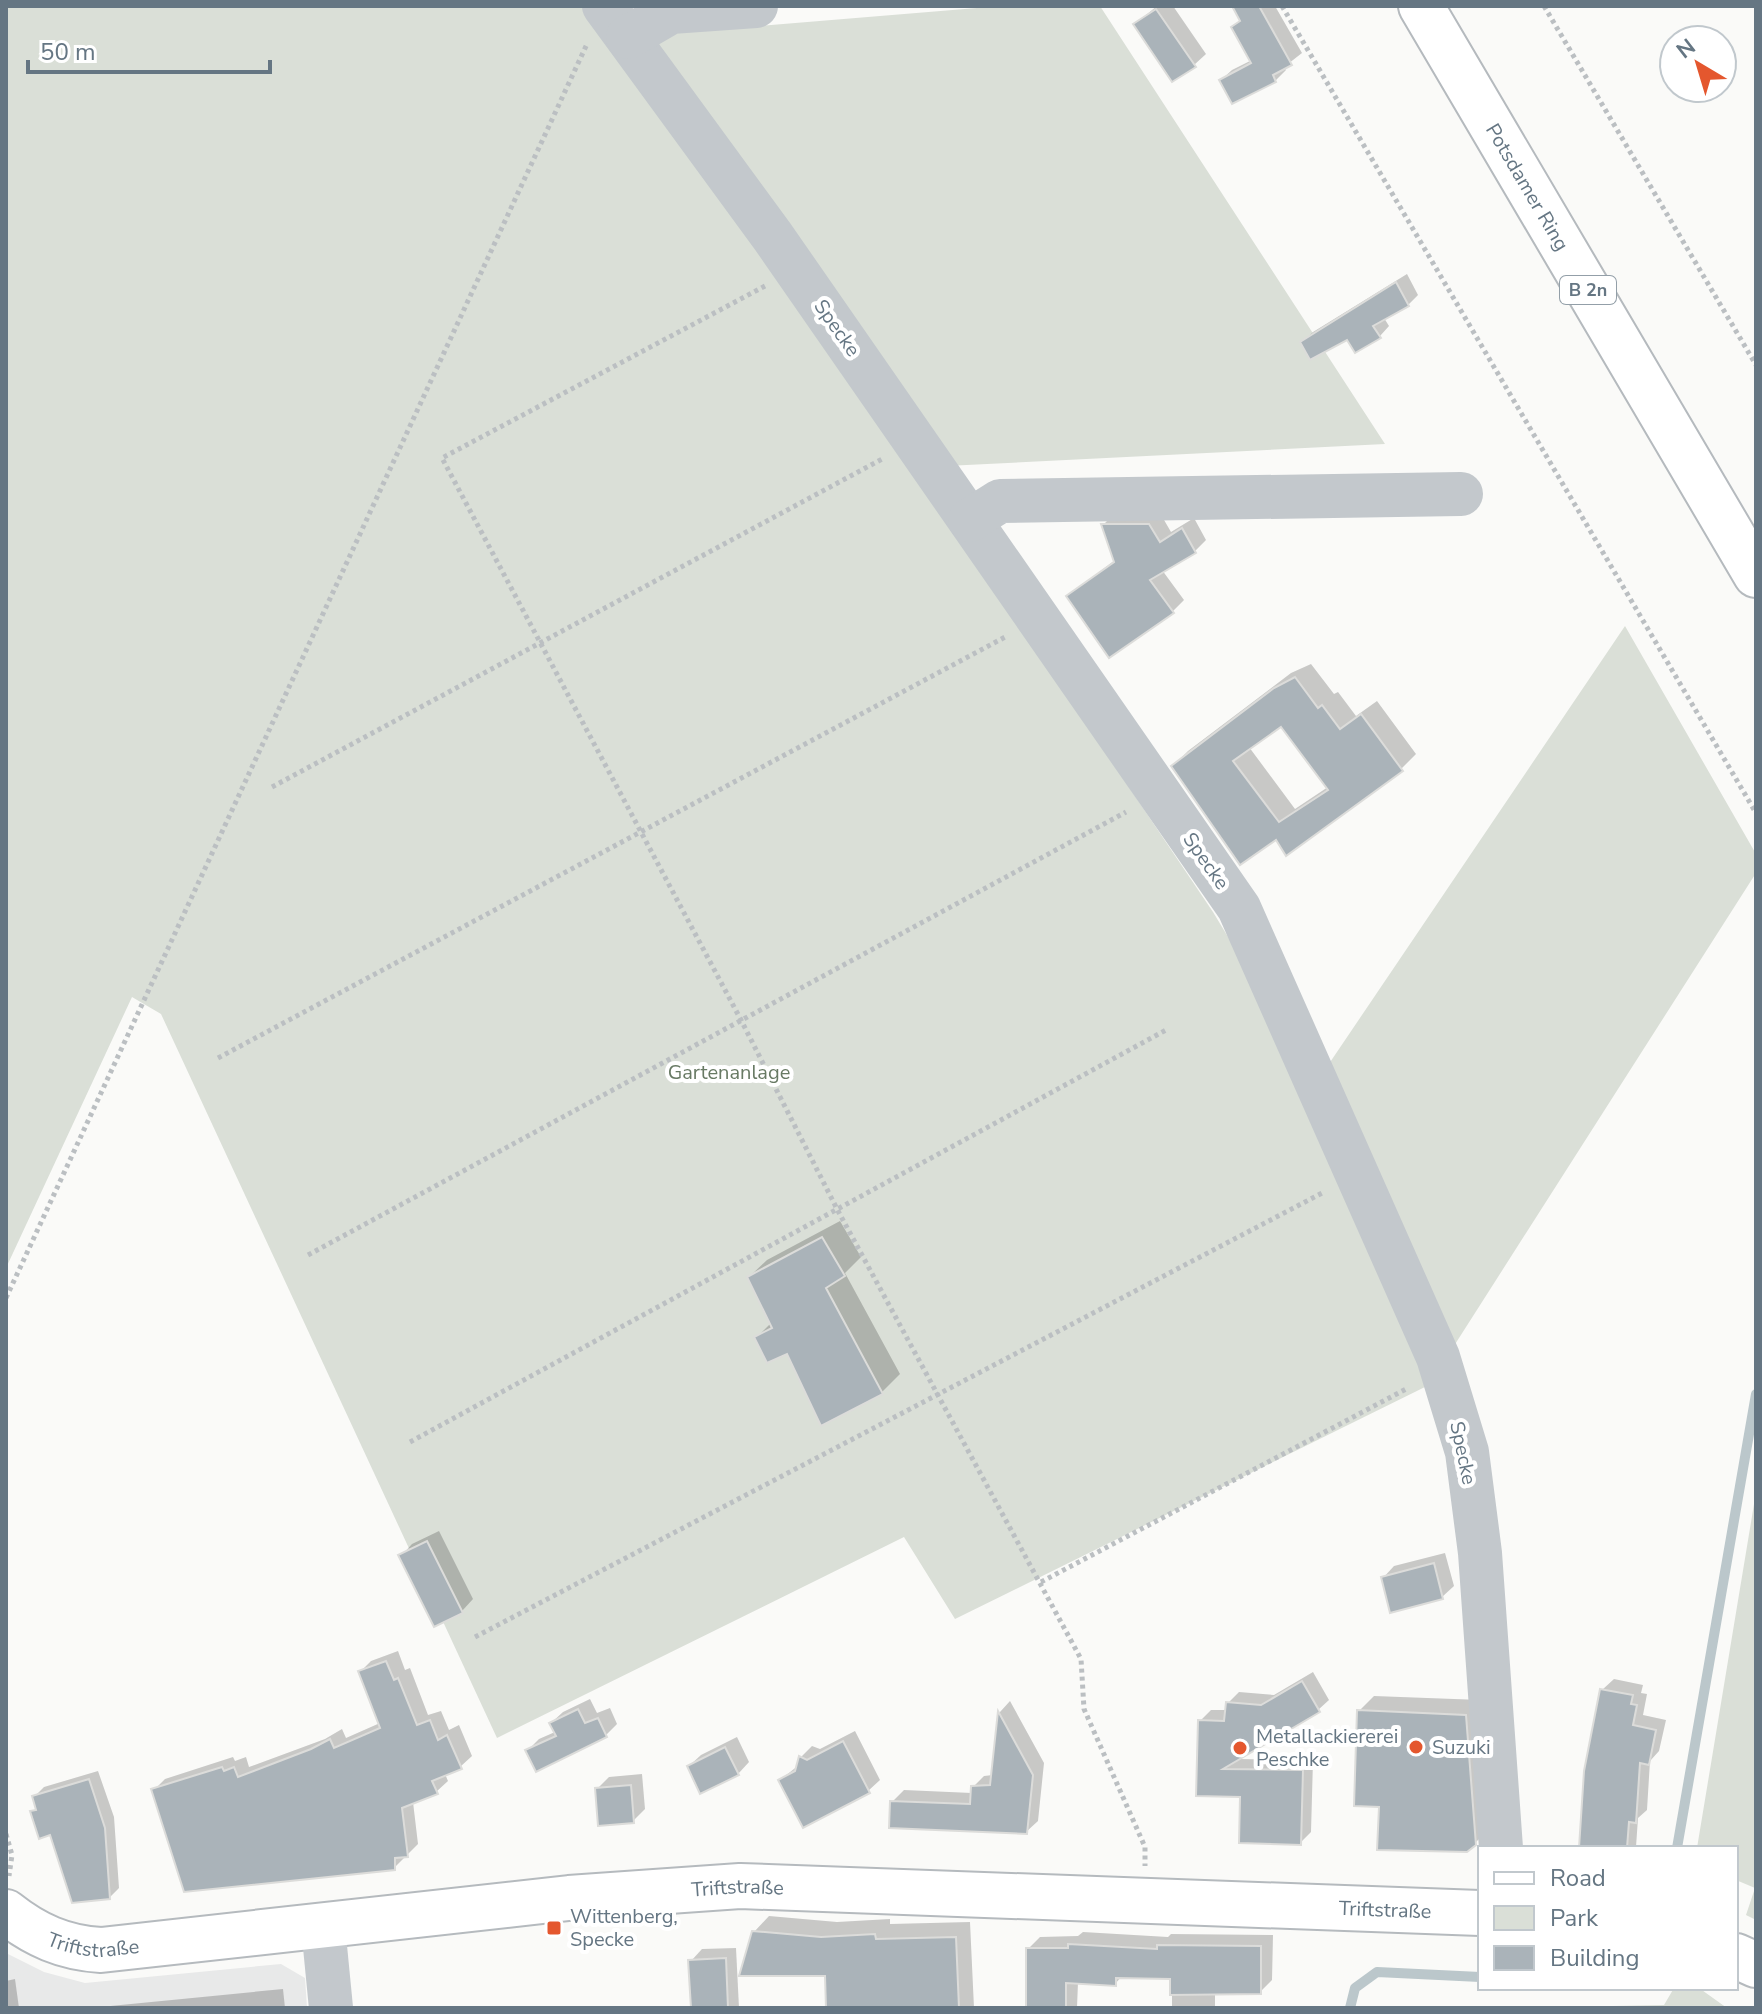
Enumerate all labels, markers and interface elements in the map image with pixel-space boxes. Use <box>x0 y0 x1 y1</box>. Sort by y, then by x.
scale bar <box>28 24 270 74</box>
north arrow <box>1658 24 1738 104</box>
text: N <box>1671 32 1702 66</box>
text: 50 m <box>40 36 96 68</box>
street label: Potsdamer Ring <box>1480 118 1576 256</box>
road number: B 2n <box>1560 276 1616 304</box>
street label: Specke <box>808 294 866 362</box>
street label: Specke <box>1177 827 1235 895</box>
park label: Gartenanlage <box>668 1059 790 1086</box>
street label: Specke <box>1443 1419 1483 1487</box>
place label: Metallackiererei Peschke <box>1256 1723 1398 1773</box>
place label: Suzuki <box>1432 1734 1491 1761</box>
marker: Suzuki <box>1407 1738 1425 1756</box>
marker: Metallackiererei Peschke <box>1231 1739 1249 1757</box>
legend <box>1478 1846 1738 1990</box>
text: Road <box>1550 1862 1606 1894</box>
street label: Triftstraße <box>690 1872 784 1903</box>
street label: Triftstraße <box>1338 1894 1432 1925</box>
text: Park <box>1550 1902 1599 1934</box>
place label: Wittenberg, Specke <box>570 1903 678 1953</box>
marker: Wittenberg, Specke <box>545 1919 563 1937</box>
street label: Triftstraße <box>43 1925 140 1964</box>
text: Building <box>1550 1942 1640 1974</box>

